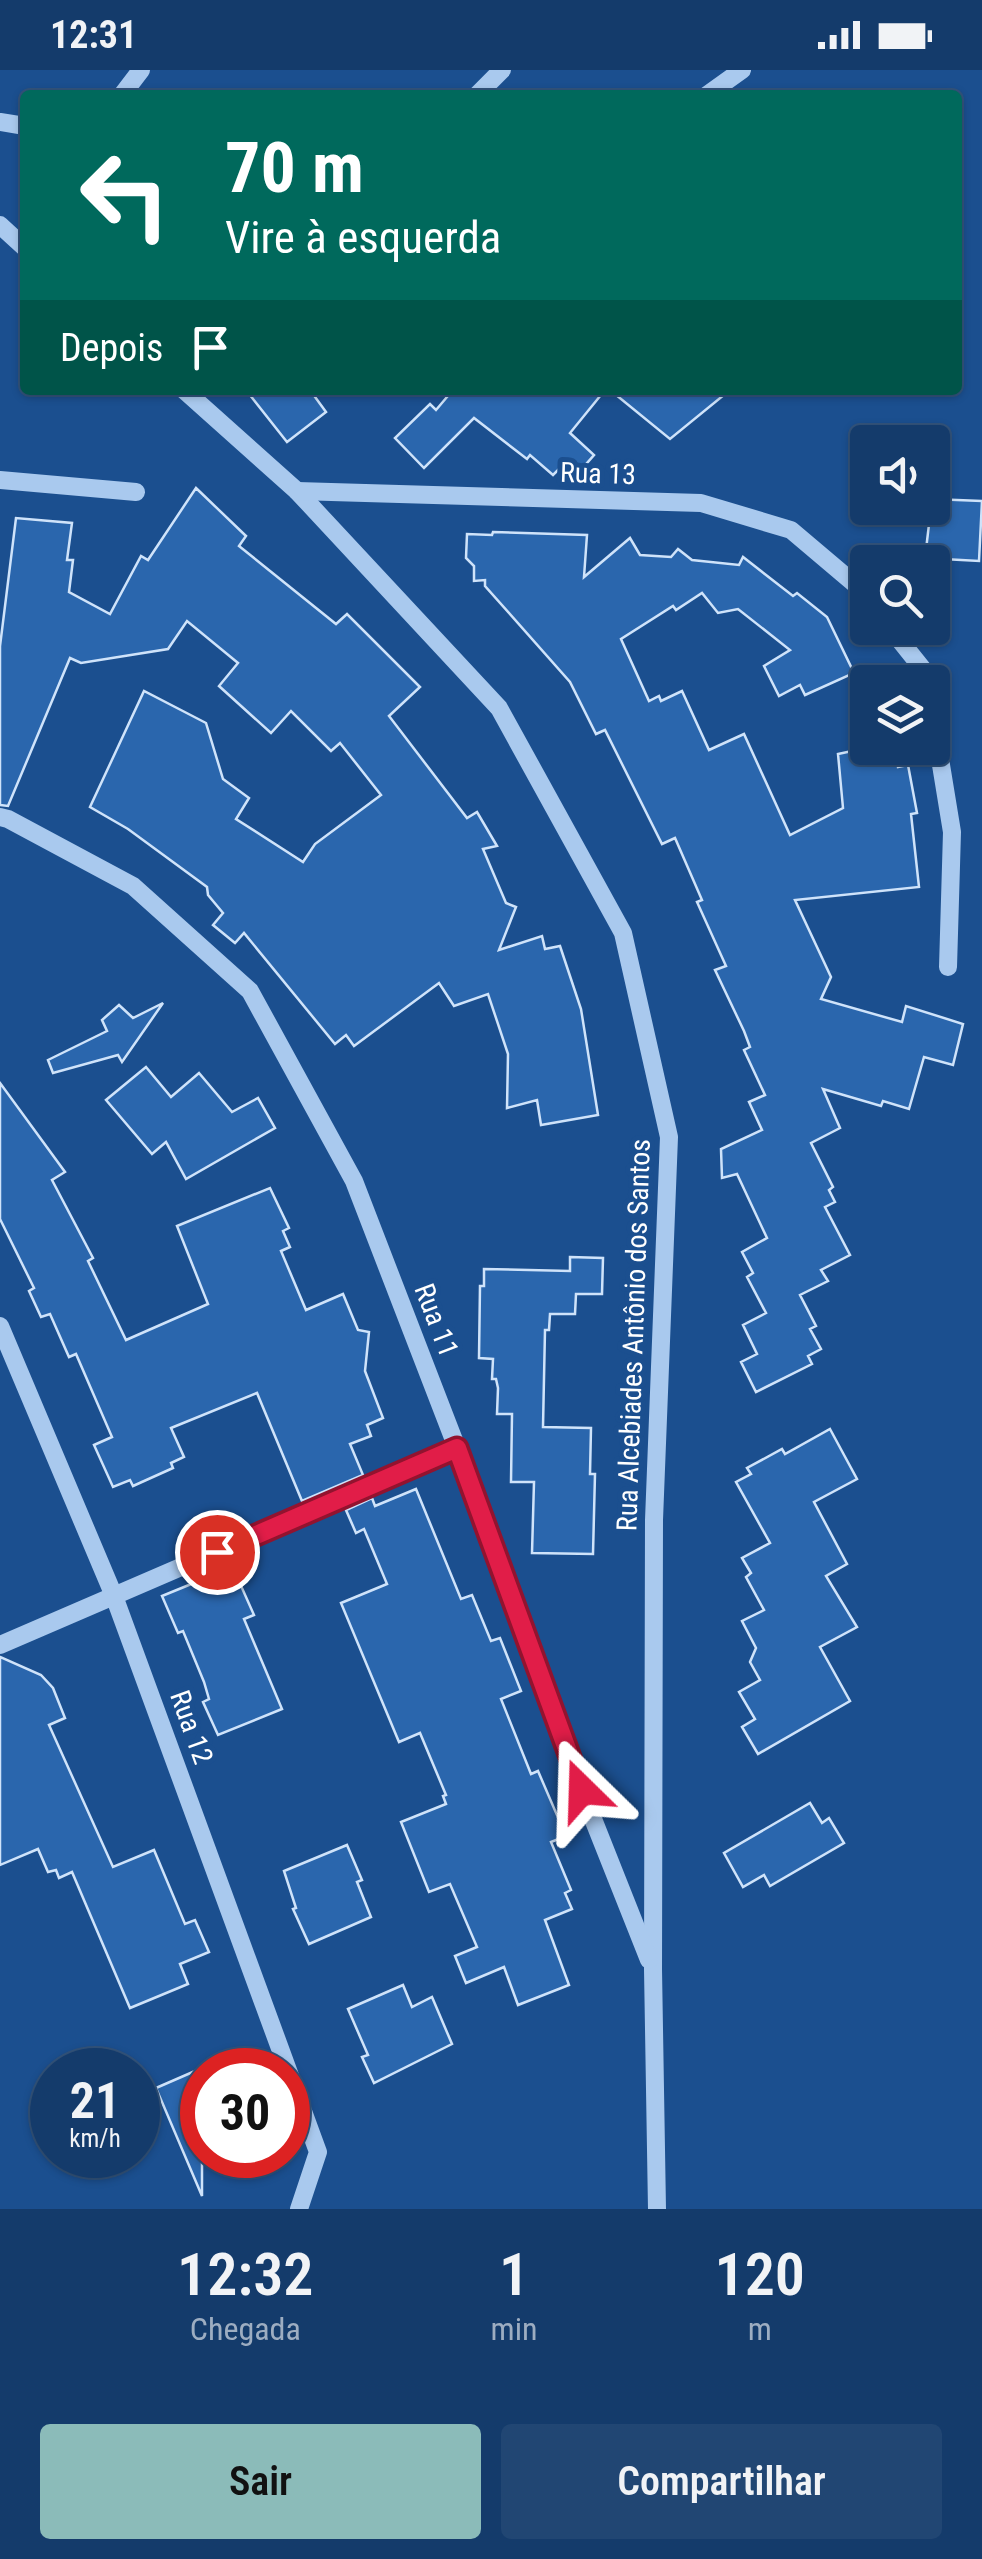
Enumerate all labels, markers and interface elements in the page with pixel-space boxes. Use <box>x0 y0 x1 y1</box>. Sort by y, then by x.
text: 12:31 <box>50 13 137 57</box>
text: 70 m <box>225 127 364 209</box>
icon: left <box>60 130 190 260</box>
text: Vire à esquerda <box>225 211 501 264</box>
icon: arrive <box>183 320 238 375</box>
text: Depois <box>60 326 163 370</box>
map controls <box>850 425 950 765</box>
button: sound <box>850 425 950 525</box>
street label: Rua 13 <box>559 456 636 491</box>
button: search <box>850 545 950 645</box>
button: layers <box>850 665 950 765</box>
street label: Rua Alcebiades Antônio dos Santos <box>610 1138 657 1532</box>
street label: Rua 11 <box>408 1279 466 1362</box>
pin <box>175 1510 260 1595</box>
icon: arrive <box>190 1525 245 1580</box>
street label: Rua 12 <box>163 1686 220 1768</box>
position arrow <box>530 1738 634 1842</box>
speed limit sign: 30 <box>180 2048 310 2178</box>
text: 21 <box>70 2072 120 2130</box>
text: km/h <box>69 2124 121 2153</box>
text: 12:32 <box>177 2239 314 2310</box>
text: 1 <box>499 2239 529 2310</box>
text: 120 <box>714 2239 805 2310</box>
text: Chegada <box>190 2310 301 2348</box>
text: min <box>491 2310 537 2348</box>
text: m <box>748 2310 772 2348</box>
button: Sair <box>40 2424 481 2539</box>
button: Compartilhar <box>501 2424 942 2539</box>

